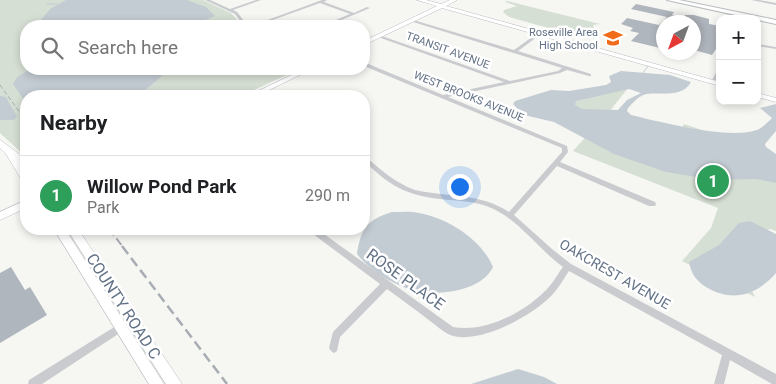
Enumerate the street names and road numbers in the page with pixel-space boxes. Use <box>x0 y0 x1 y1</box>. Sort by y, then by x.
street label: TRANSIT AVENUE <box>404 29 491 72</box>
street label: WEST BROOKS AVENUE <box>412 68 526 125</box>
street label: OAKCREST AVENUE <box>557 236 673 312</box>
street label: ROSE PLACE <box>363 245 449 314</box>
street label: COUNTY ROAD C <box>82 250 165 363</box>

